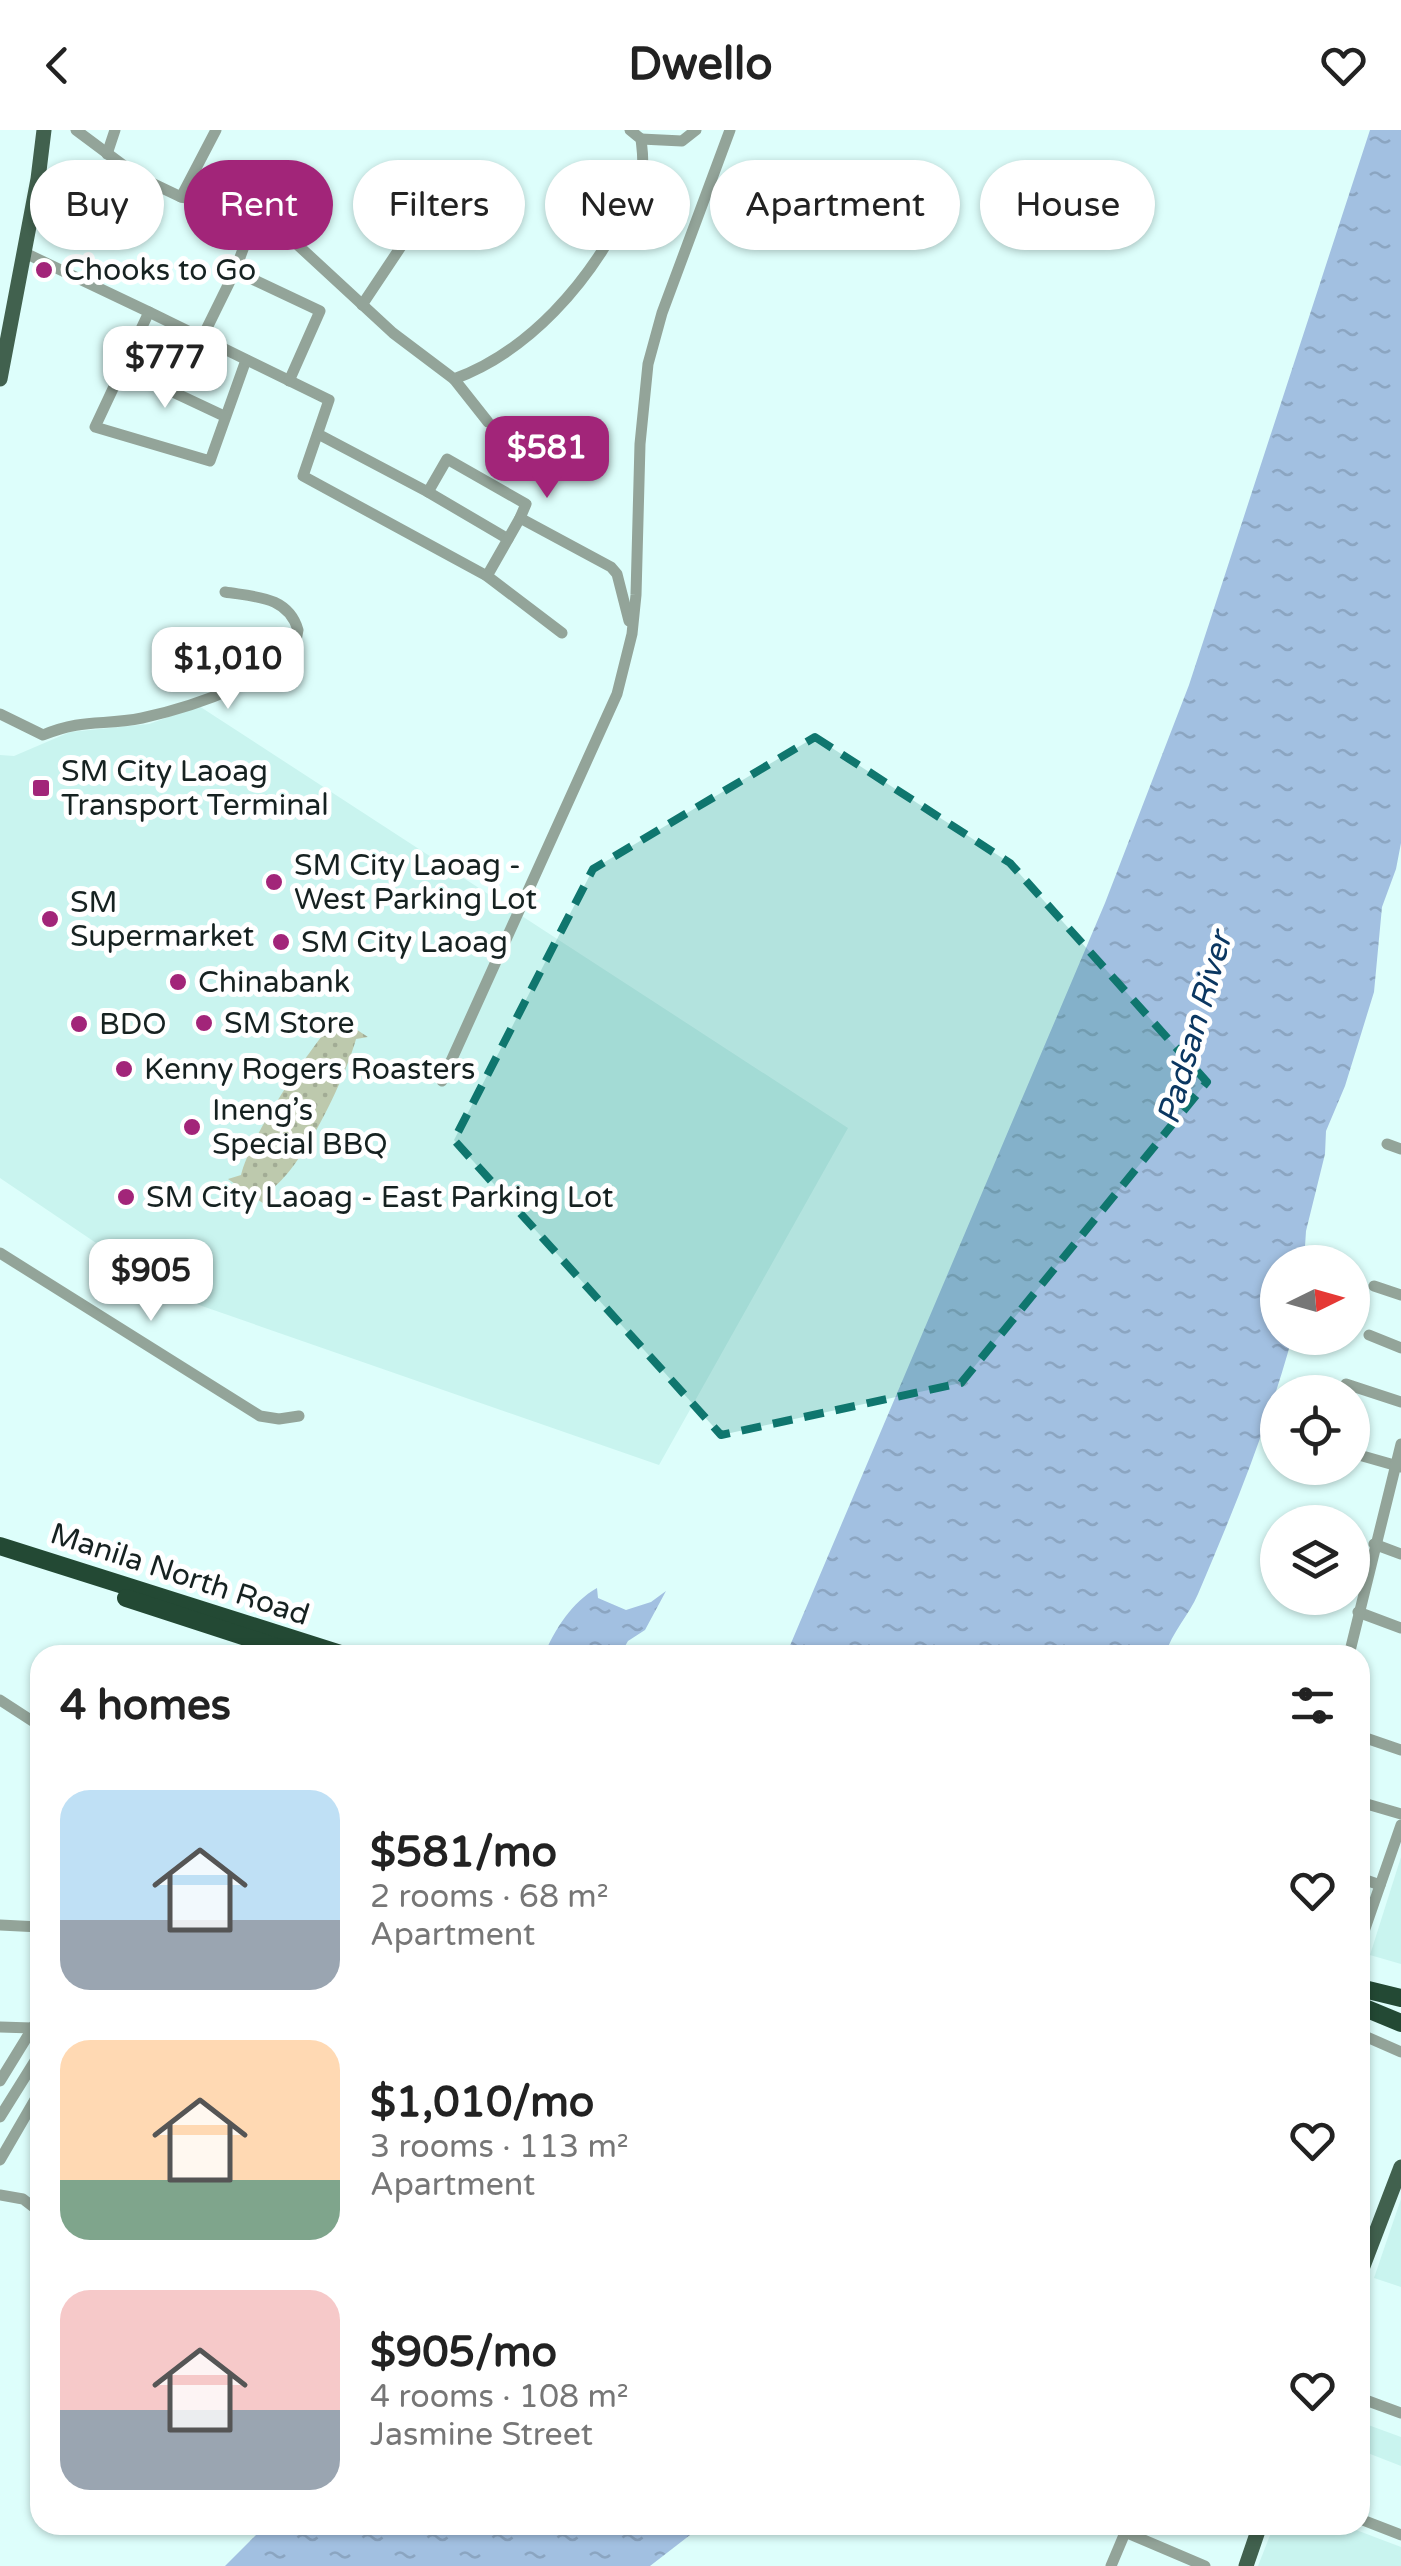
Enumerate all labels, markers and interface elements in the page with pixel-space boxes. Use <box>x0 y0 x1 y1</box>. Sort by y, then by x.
icon: back <box>30 38 85 93</box>
text: Dwello <box>628 38 773 92</box>
icon: heart <box>1316 38 1371 93</box>
chip: Buy <box>30 160 164 250</box>
chip: Rent <box>184 160 333 250</box>
chip: Filters <box>353 160 525 250</box>
chip: New <box>545 160 690 250</box>
chip: Apartment <box>710 160 960 250</box>
chip: House <box>980 160 1155 250</box>
place label: Chooks to Go <box>64 252 256 289</box>
marker: Chooks to Go <box>33 259 55 281</box>
pin: $777 <box>106 326 224 411</box>
text: $777 <box>125 339 205 377</box>
pin: $581 <box>488 416 606 501</box>
text: $581 <box>507 429 587 467</box>
pin: $1,010 <box>147 627 309 712</box>
text: $1,010 <box>174 640 282 678</box>
place label: SM City Laoag Transport Terminal <box>61 753 329 824</box>
marker: SM City Laoag Transport Terminal <box>30 777 52 799</box>
place label: SM City Laoag - West Parking Lot <box>294 847 537 918</box>
marker: SM City Laoag - West Parking Lot <box>263 871 285 893</box>
place label: SM Supermarket <box>70 884 254 955</box>
marker: SM Supermarket <box>39 908 61 930</box>
place label: SM City Laoag <box>301 924 508 961</box>
water label: Padsan River <box>1149 924 1242 1129</box>
marker: SM City Laoag <box>270 931 292 953</box>
place label: Chinabank <box>198 964 350 1001</box>
marker: Chinabank <box>167 971 189 993</box>
place label: SM Store <box>224 1005 355 1042</box>
place label: BDO <box>99 1006 167 1043</box>
marker: SM Store <box>193 1012 215 1034</box>
marker: BDO <box>68 1013 90 1035</box>
place label: Kenny Rogers Roasters <box>144 1051 475 1088</box>
marker: Kenny Rogers Roasters <box>113 1058 135 1080</box>
place label: Ineng’s Special BBQ <box>212 1092 388 1163</box>
marker: Ineng’s Special BBQ <box>181 1116 203 1138</box>
place label: SM City Laoag - East Parking Lot <box>146 1179 614 1216</box>
marker: SM City Laoag - East Parking Lot <box>115 1186 137 1208</box>
pin: $905 <box>92 1239 210 1324</box>
north arrow <box>1260 1245 1370 1355</box>
map controls <box>1260 1245 1370 1615</box>
text: $905 <box>111 1252 191 1290</box>
button: locate <box>1260 1375 1370 1485</box>
button: layers <box>1260 1505 1370 1615</box>
street label: Manila North Road <box>46 1515 314 1634</box>
icon: filters <box>1285 1678 1340 1733</box>
text: 4 homes <box>60 1680 231 1731</box>
text: $581/mo <box>370 1827 557 1878</box>
icon: home <box>140 1830 260 1950</box>
icon: heart <box>1285 1863 1340 1918</box>
text: 2 rooms · 68 m² <box>370 1878 609 1916</box>
text: Apartment <box>370 1916 535 1954</box>
text: $1,010/mo <box>370 2077 594 2128</box>
icon: home <box>140 2080 260 2200</box>
icon: heart <box>1285 2113 1340 2168</box>
text: 3 rooms · 113 m² <box>370 2128 629 2166</box>
text: Apartment <box>370 2166 535 2204</box>
text: $905/mo <box>370 2327 557 2378</box>
icon: home <box>140 2330 260 2450</box>
icon: heart <box>1285 2363 1340 2418</box>
text: 4 rooms · 108 m² <box>370 2378 629 2416</box>
text: Jasmine Street <box>370 2416 593 2454</box>

